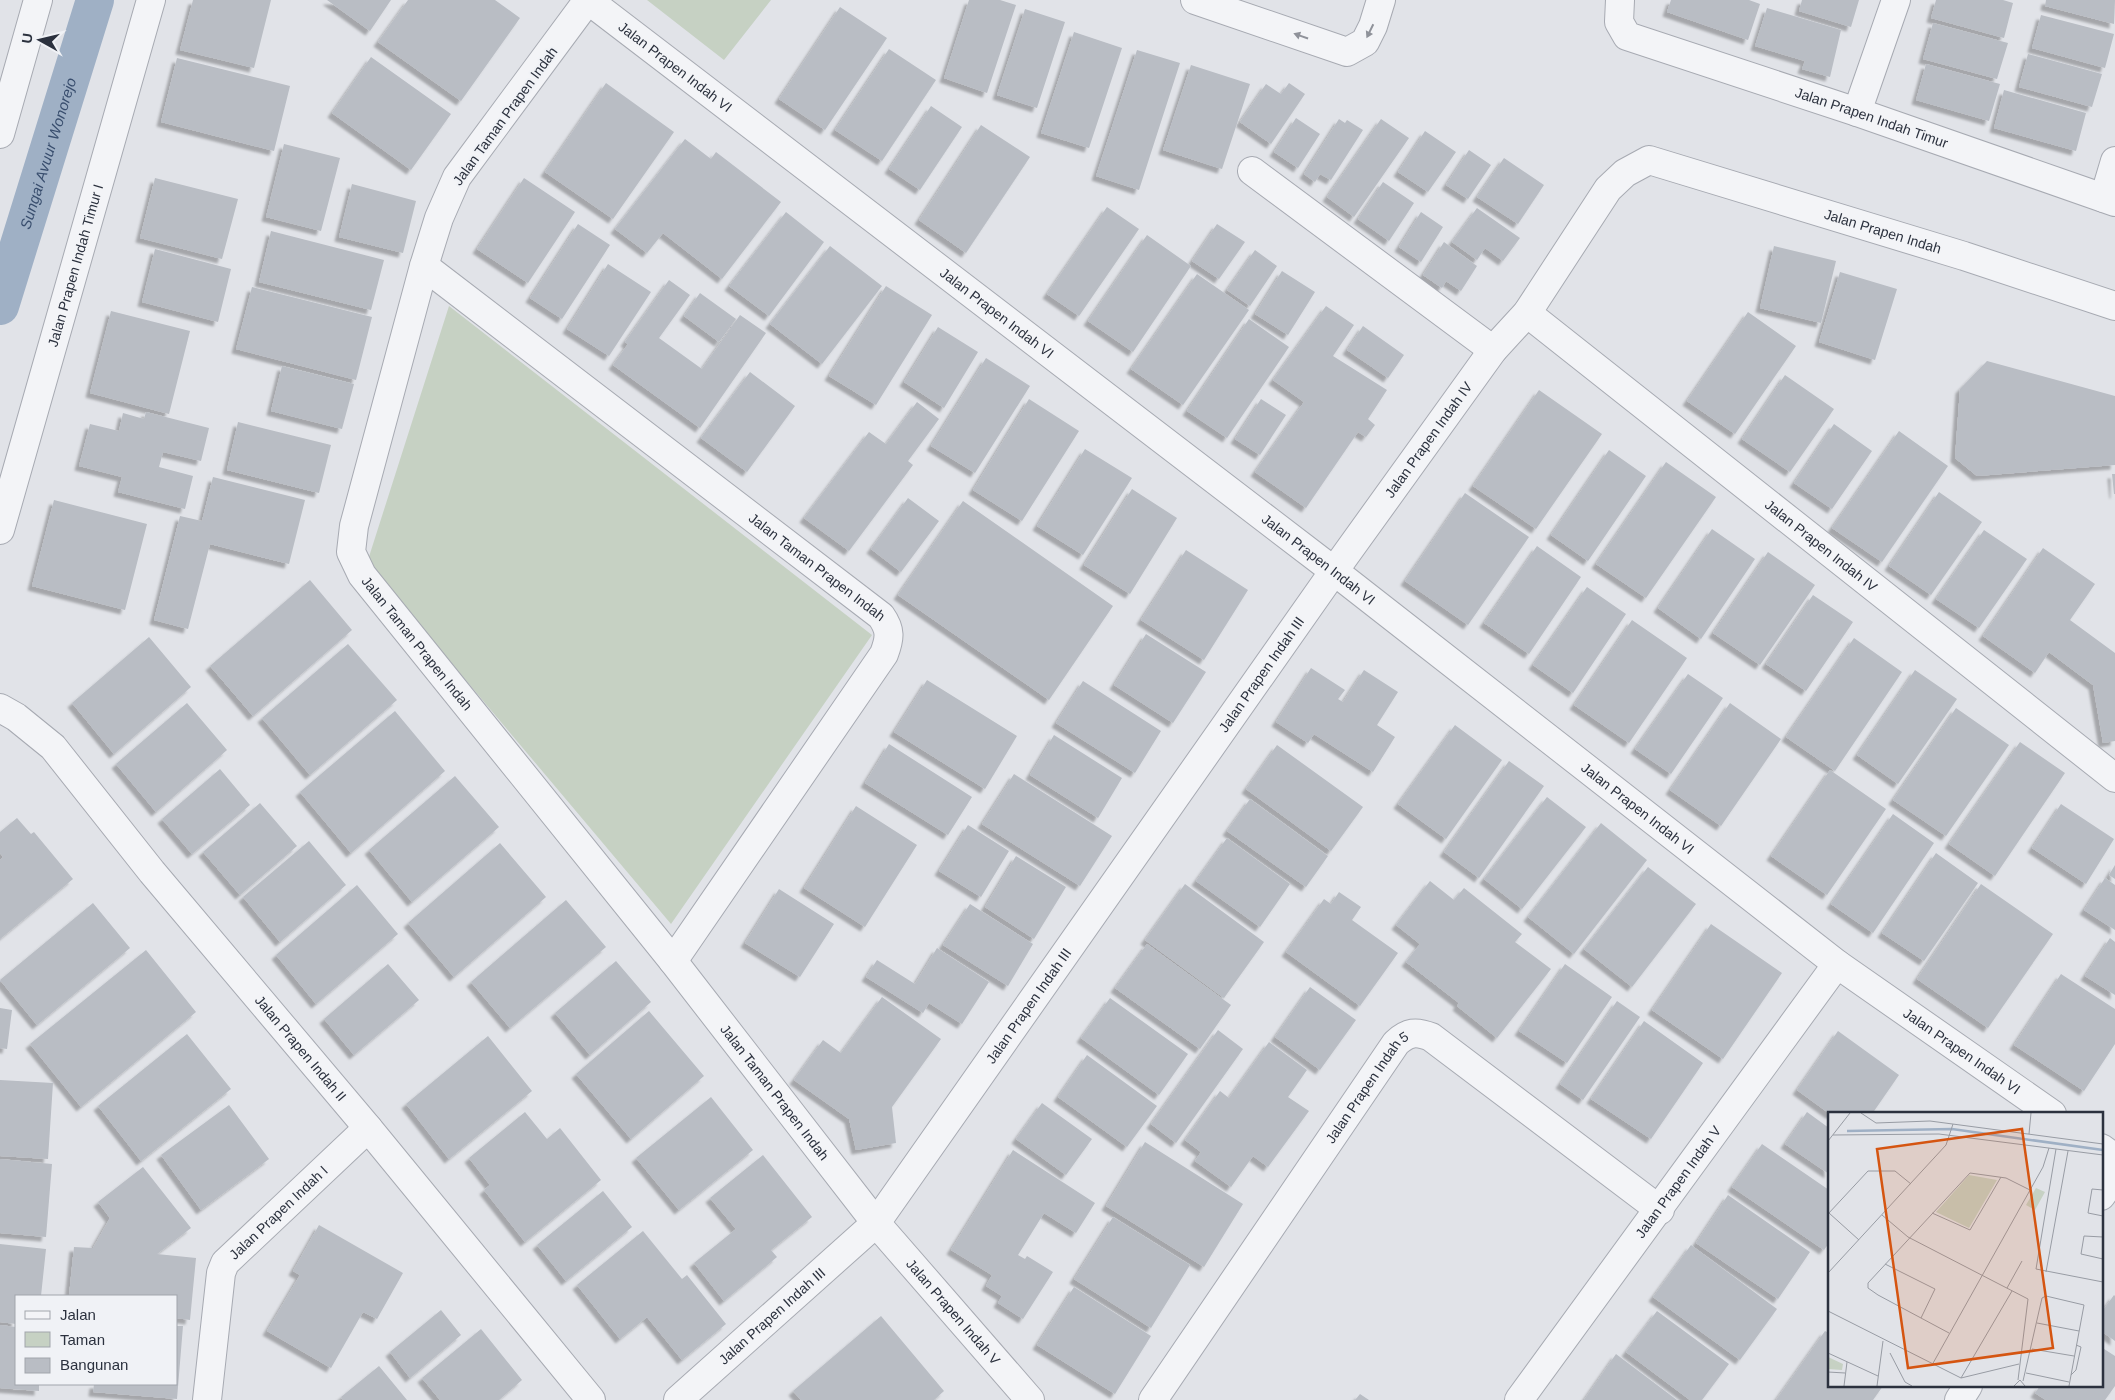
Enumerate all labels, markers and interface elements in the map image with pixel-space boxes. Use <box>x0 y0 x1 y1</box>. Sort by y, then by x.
north arrow <box>15 15 65 65</box>
street label: Jalan Prapen Indah VI <box>615 18 735 115</box>
one-way arrow <box>1366 24 1374 38</box>
text: U <box>18 32 36 44</box>
one-way arrow <box>1293 32 1308 39</box>
street label: Jalan Taman Prapen Indah <box>449 44 561 188</box>
water label: Sungai Avuur Wonorejo <box>16 75 79 231</box>
street label: Jalan Prapen Indah Timur <box>1793 84 1950 151</box>
street label: Jalan Prapen Indah Timur I <box>45 182 106 349</box>
street label: Jalan Prapen Indah <box>1822 206 1943 257</box>
street label: Jalan Prapen Indah VI <box>937 265 1057 362</box>
street label: Jalan Prapen Indah IV <box>1381 378 1476 501</box>
street label: Jalan Prapen Indah IV <box>1762 496 1881 595</box>
street label: Jalan Taman Prapen Indah <box>746 510 888 624</box>
street label: Jalan Prapen Indah VI <box>1259 511 1378 608</box>
street label: Jalan Taman Prapen Indah <box>358 573 476 714</box>
street label: Jalan Prapen Indah III <box>1215 614 1307 735</box>
street label: Jalan Prapen Indah VI <box>1578 759 1697 857</box>
street label: Jalan Prapen Indah III <box>983 945 1075 1067</box>
street label: Jalan Prapen Indah II <box>252 992 350 1104</box>
street label: Jalan Prapen Indah VI <box>1900 1005 2023 1097</box>
street label: Jalan Taman Prapen Indah <box>717 1021 832 1163</box>
street label: Jalan Prapen Indah 5 <box>1322 1028 1411 1146</box>
inset map <box>1828 1112 2102 1388</box>
street label: Jalan Prapen Indah V <box>1632 1122 1725 1241</box>
street label: Jalan Prapen Indah I <box>226 1162 331 1263</box>
street label: Jalan Prapen Indah V <box>903 1256 1004 1368</box>
street label: Jalan Prapen Indah III <box>715 1264 828 1368</box>
legend <box>15 1295 178 1385</box>
text: Jalan <box>60 1306 96 1323</box>
text: Taman <box>60 1331 105 1348</box>
text: Bangunan <box>60 1356 128 1373</box>

